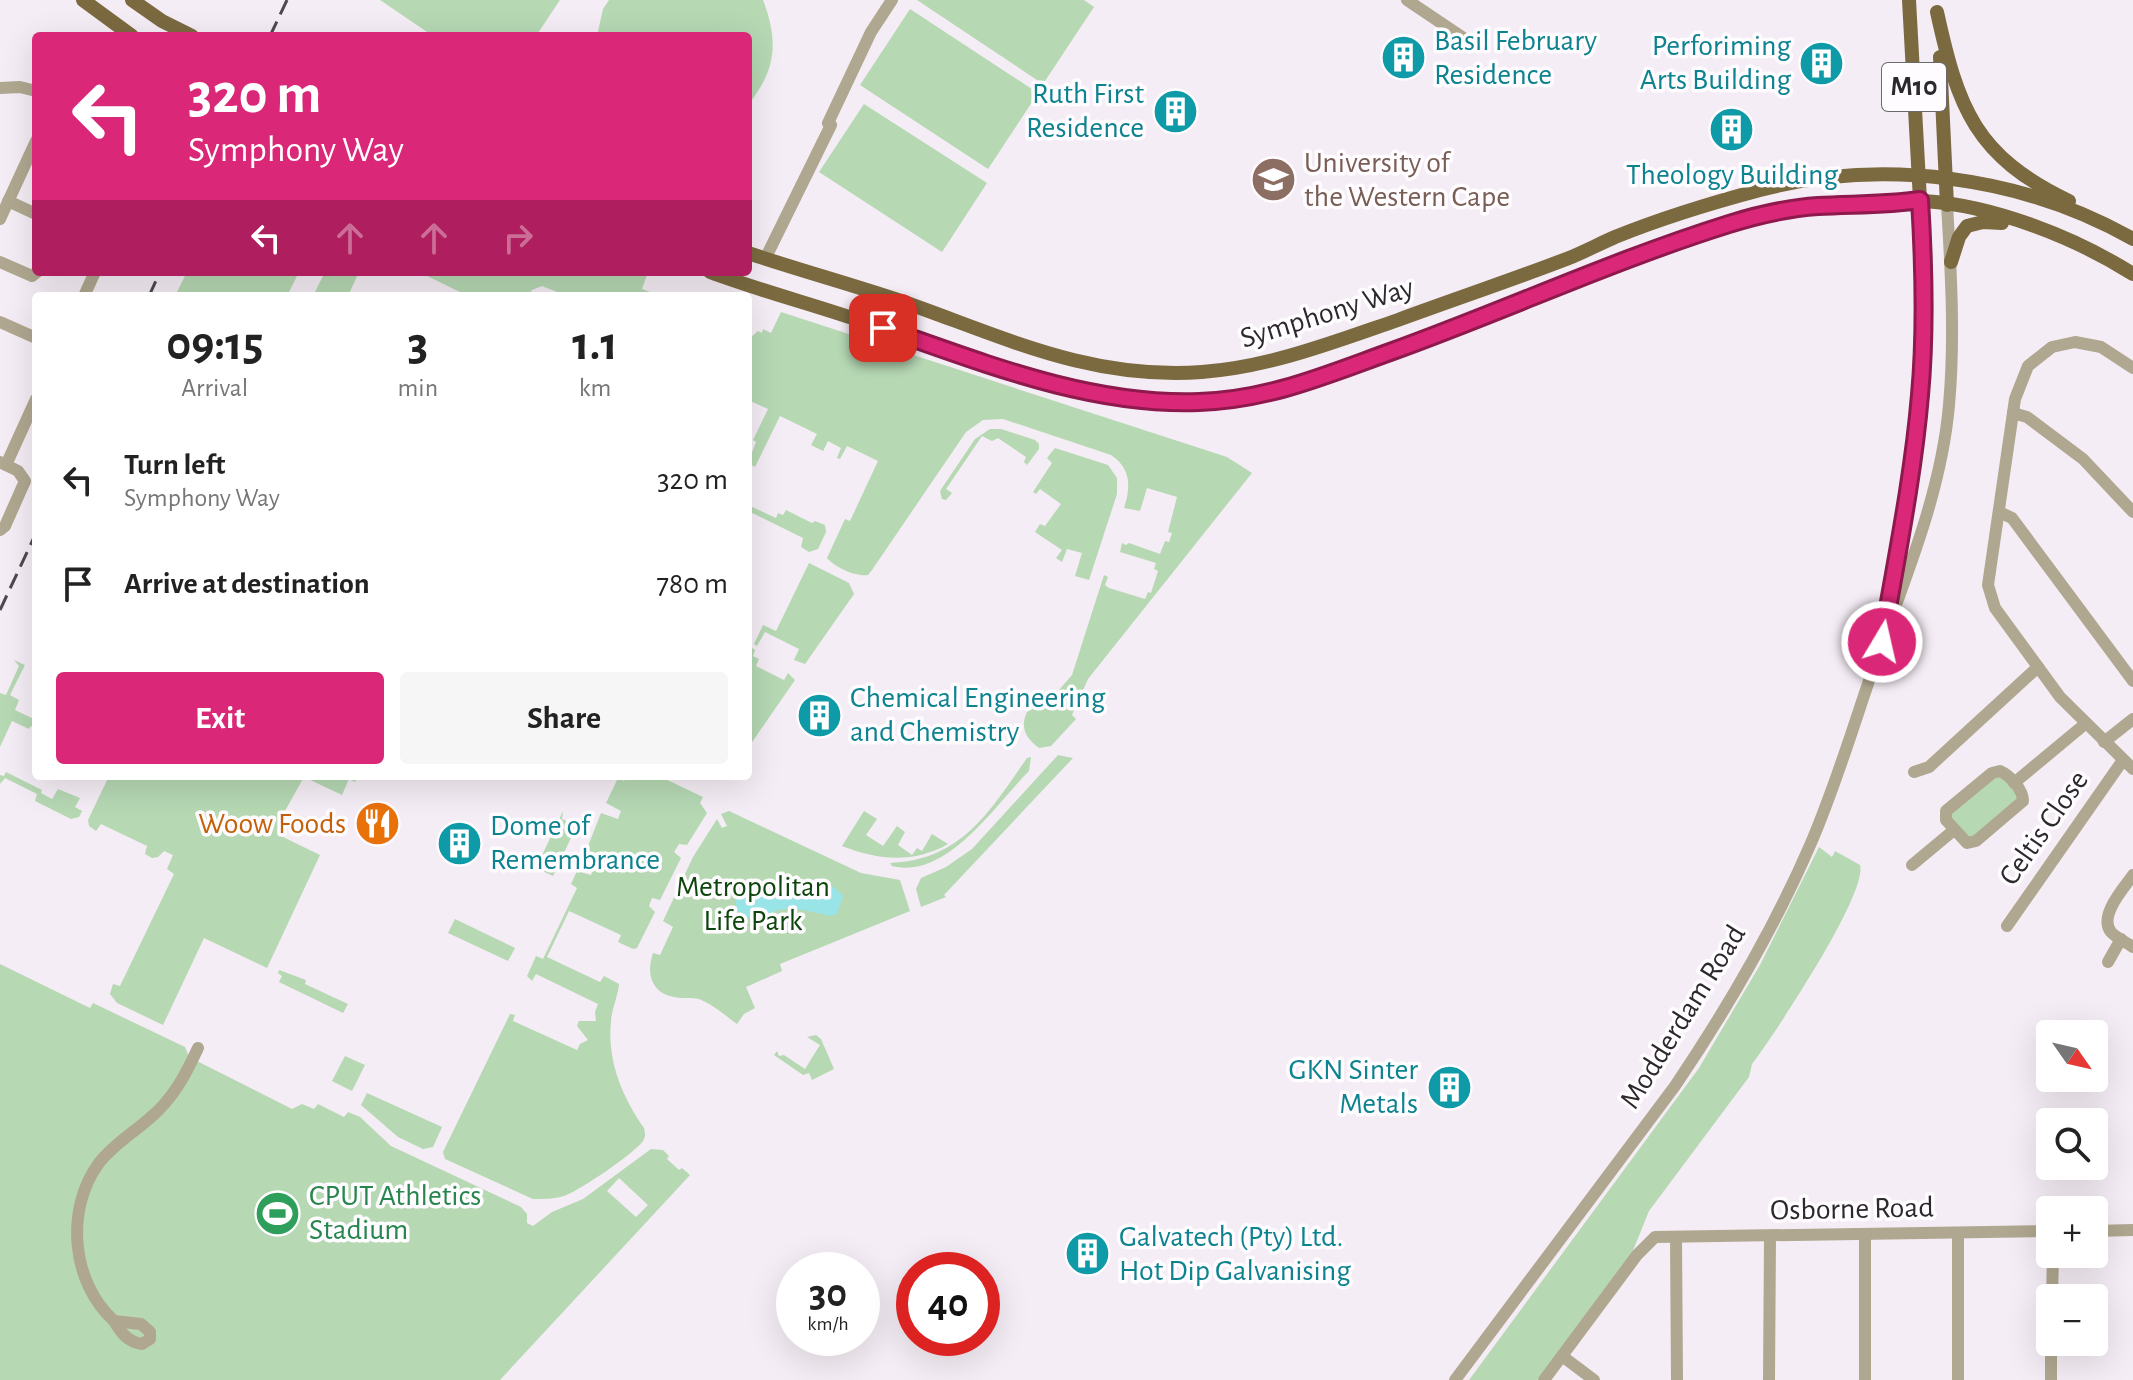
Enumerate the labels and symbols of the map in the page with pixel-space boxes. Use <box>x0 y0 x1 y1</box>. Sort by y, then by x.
place label: Basil February Residence <box>1434 26 1597 90</box>
place label: Perforiming Arts Building <box>1640 31 1791 95</box>
building icon: Basil February Residence <box>1379 34 1427 82</box>
building icon: Perforiming Arts Building <box>1798 39 1846 87</box>
road number: M10 <box>1882 63 1946 111</box>
place label: Ruth First Residence <box>1026 79 1144 143</box>
building icon: Ruth First Residence <box>1151 87 1199 135</box>
building icon: Theology Building <box>1708 105 1756 153</box>
place label: University of the Western Cape <box>1304 148 1510 212</box>
school or university icon: University of the Western Cape <box>1249 156 1297 204</box>
place label: Theology Building <box>1626 160 1838 190</box>
street label: Symphony Way <box>1237 272 1418 354</box>
pin <box>849 294 917 362</box>
position arrow <box>1840 600 1924 684</box>
place label: Chemical Engineering and Chemistry <box>850 683 1106 747</box>
building icon: Chemical Engineering and Chemistry <box>795 691 843 739</box>
street label: Celtis Close <box>1994 765 2094 891</box>
restaurant icon: Woow Foods <box>353 800 401 848</box>
place label: Woow Foods <box>198 809 346 839</box>
place label: Dome of Remembrance <box>490 811 660 875</box>
building icon: Dome of Remembrance <box>435 819 483 867</box>
park label: Metropolitan Life Park <box>676 872 830 936</box>
street label: Modderdam Road <box>1615 920 1751 1114</box>
north arrow <box>2036 1020 2108 1092</box>
place label: GKN Sinter Metals <box>1289 1055 1418 1119</box>
building icon: GKN Sinter Metals <box>1425 1063 1473 1111</box>
place label: CPUT Athletics Stadium <box>309 1181 481 1245</box>
sports icon: CPUT Athletics Stadium <box>254 1189 302 1237</box>
street label: Osborne Road <box>1770 1193 1934 1225</box>
place label: Galvatech (Pty) Ltd. Hot Dip Galvanising <box>1119 1222 1351 1286</box>
building icon: Galvatech (Pty) Ltd. Hot Dip Galvanising <box>1064 1230 1112 1278</box>
speed limit sign: 40 <box>896 1252 1000 1356</box>

